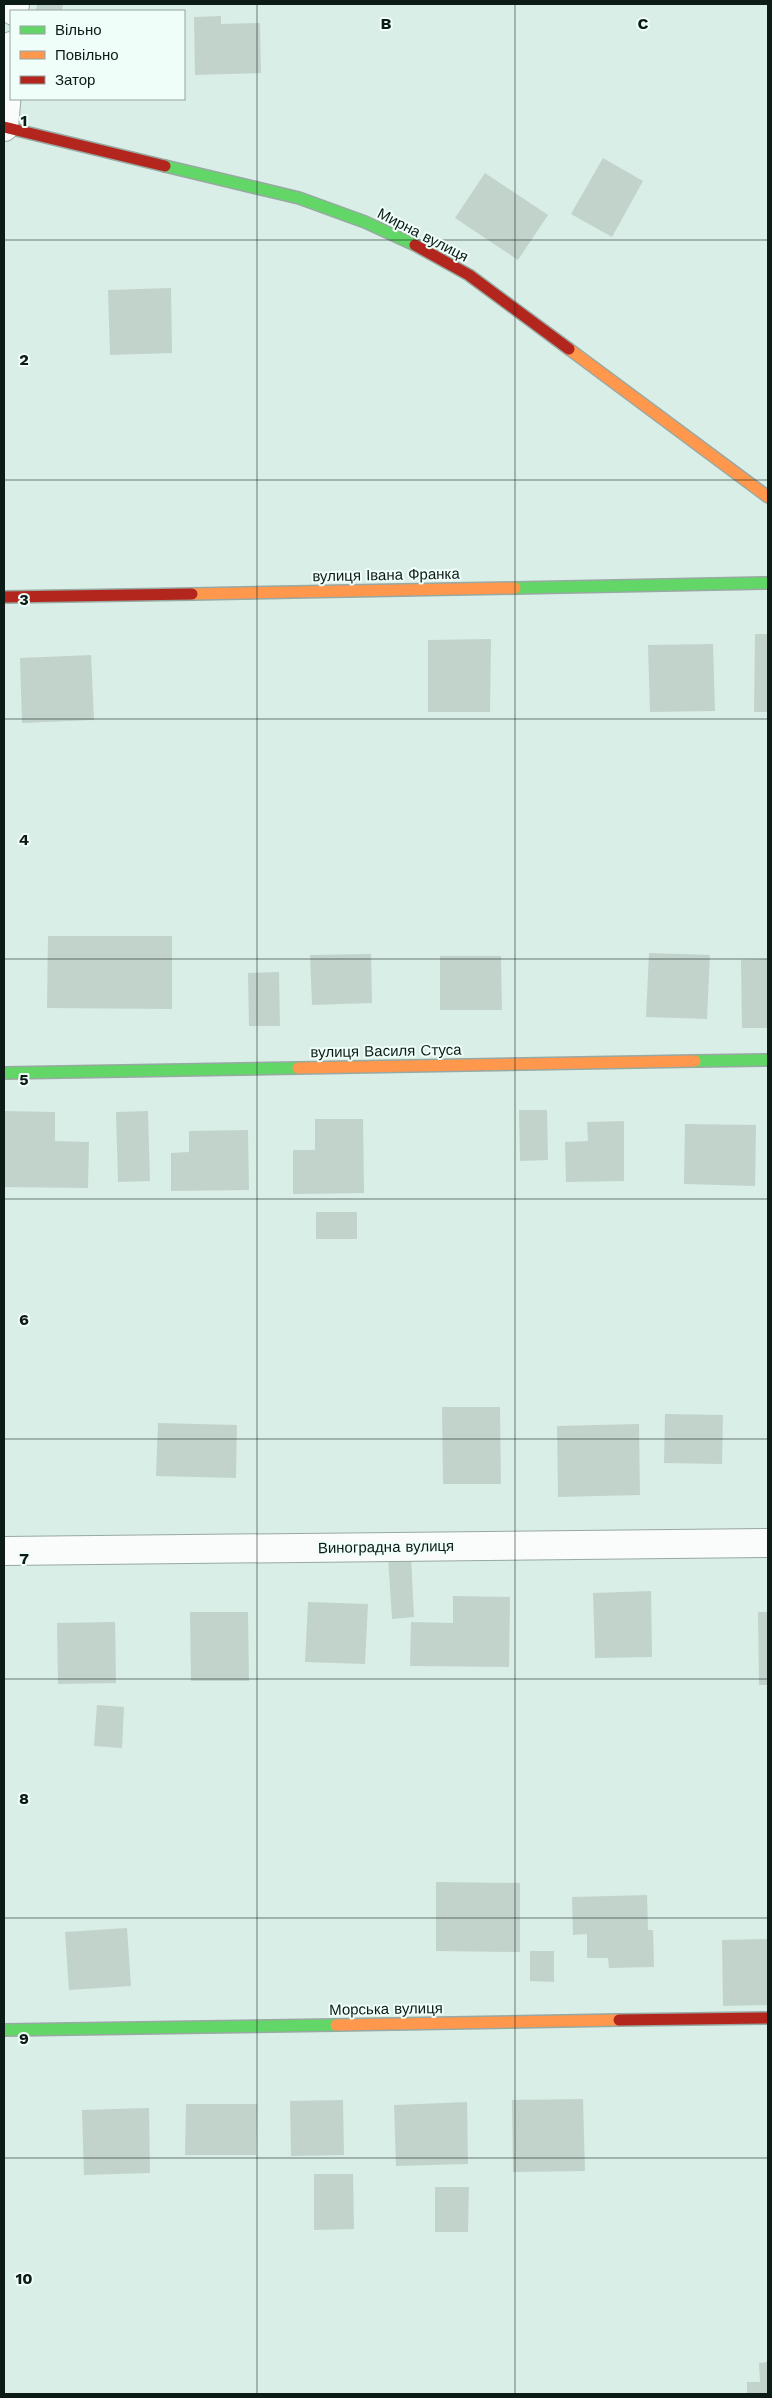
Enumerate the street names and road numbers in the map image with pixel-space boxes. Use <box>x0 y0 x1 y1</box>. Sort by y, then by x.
street label: Мирна вулиця <box>375 204 471 266</box>
street label: вулиця Івана Франка <box>312 565 461 585</box>
street label: вулиця Василя Стуса <box>310 1041 462 1061</box>
street label: Виноградна вулиця <box>318 1537 454 1557</box>
street label: Морська вулиця <box>329 1999 443 2019</box>

